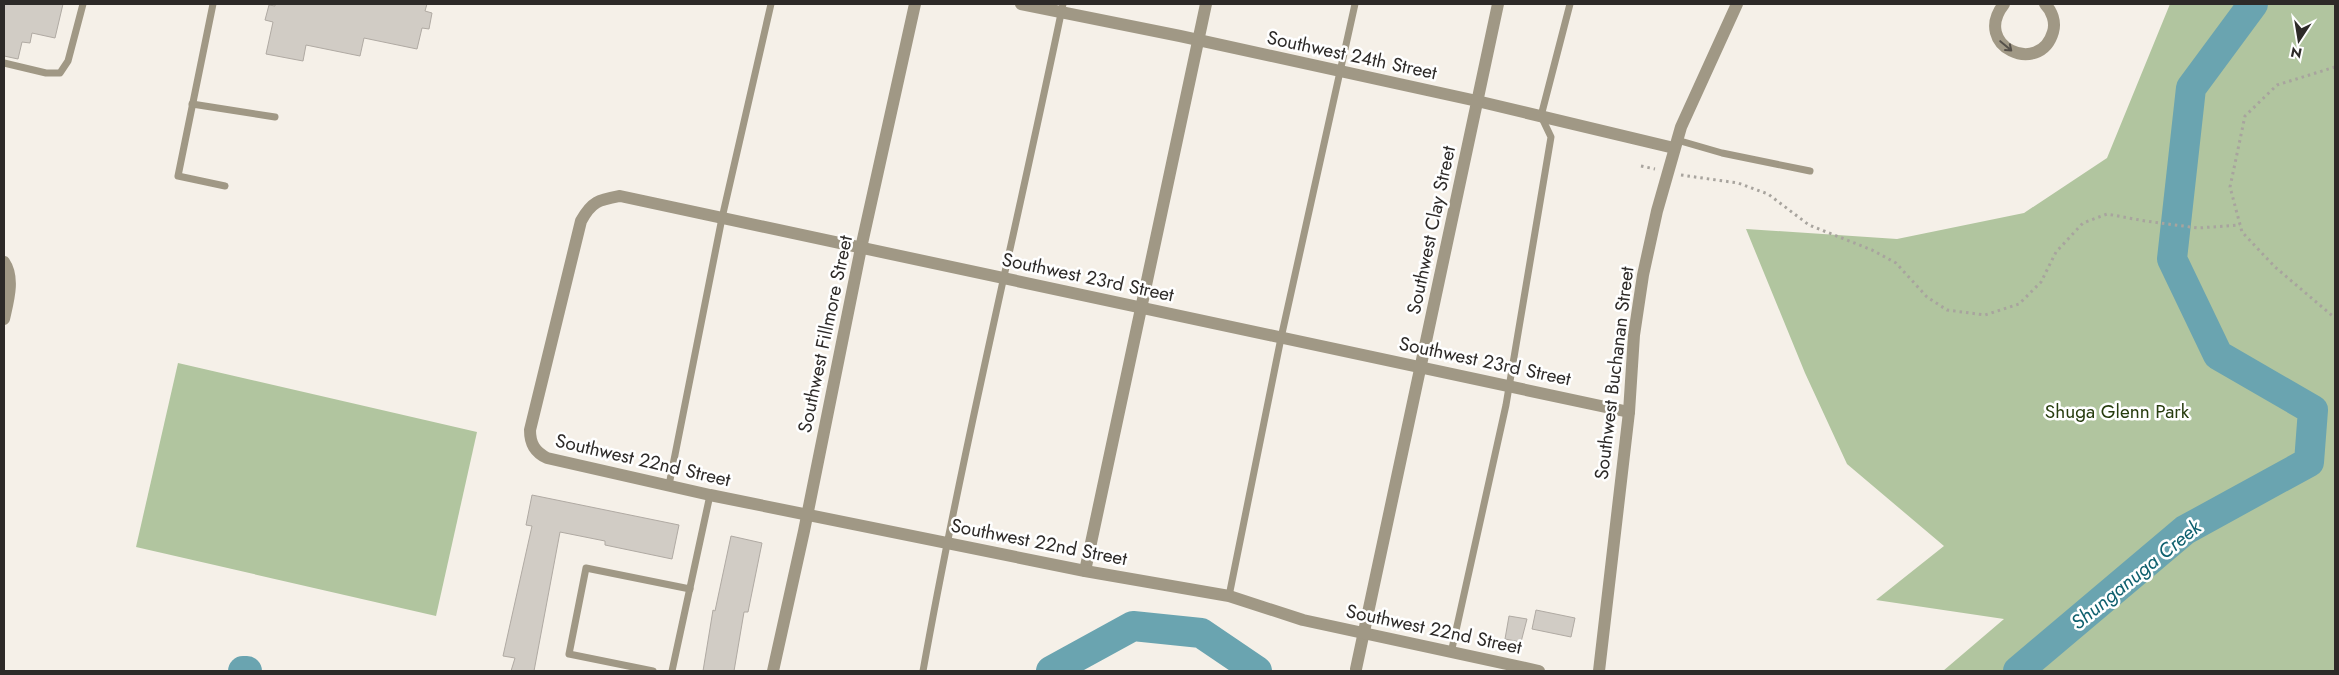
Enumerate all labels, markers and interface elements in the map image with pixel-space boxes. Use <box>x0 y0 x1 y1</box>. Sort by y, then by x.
north arrow <box>2274 15 2324 65</box>
street label: Southwest 24th Street <box>1265 24 1440 86</box>
one-way arrow <box>2000 40 2013 51</box>
text: N <box>2289 42 2304 64</box>
street label: Southwest Clay Street <box>1400 143 1462 317</box>
street label: Southwest Fillmore Street <box>791 232 859 435</box>
street label: Southwest 23rd Street <box>1000 246 1177 308</box>
street label: Southwest Buchanan Street <box>1588 265 1641 481</box>
street label: Southwest 23rd Street <box>1397 330 1574 392</box>
park label: Shuga Glenn Park <box>2045 398 2190 425</box>
street label: Southwest 22nd Street <box>553 427 734 493</box>
street label: Southwest 22nd Street <box>949 512 1130 572</box>
water label: Shunganuga Creek <box>2065 512 2208 637</box>
street label: Southwest 22nd Street <box>1344 597 1525 661</box>

